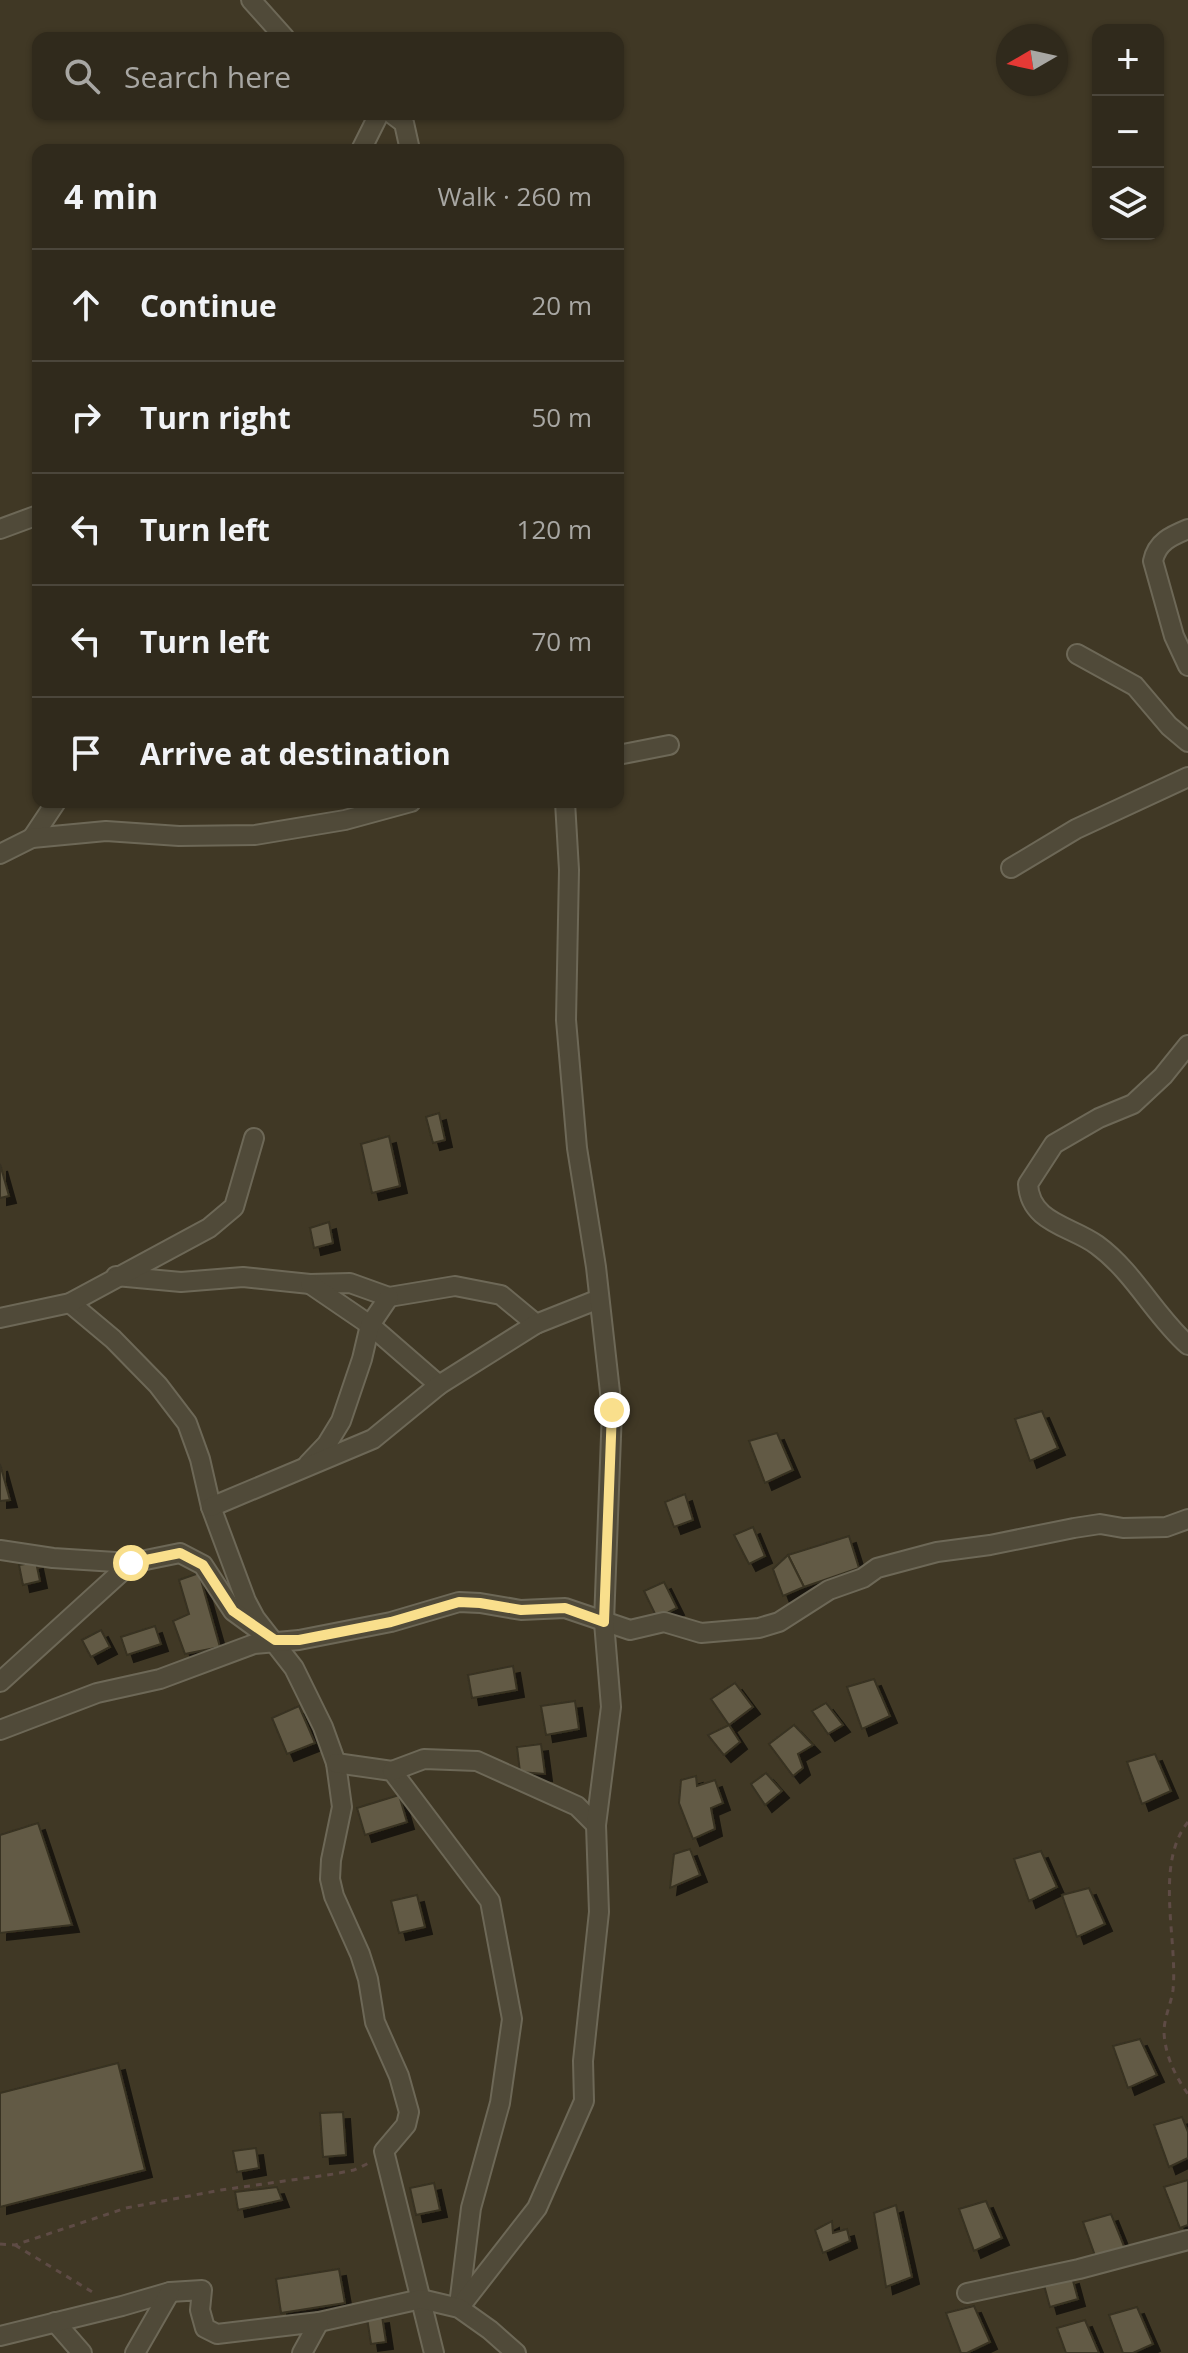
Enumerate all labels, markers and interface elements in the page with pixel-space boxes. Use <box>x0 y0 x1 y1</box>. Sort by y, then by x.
north arrow <box>996 24 1068 96</box>
map controls <box>1092 24 1164 240</box>
button: + <box>1092 24 1164 96</box>
search box <box>32 32 624 120</box>
icon: search <box>60 54 104 98</box>
text: Search here <box>124 56 291 97</box>
button: − <box>1092 96 1164 168</box>
button: layers <box>1092 168 1164 240</box>
text: 4 min <box>64 173 158 219</box>
text: Walk · 260 m <box>438 178 592 214</box>
icon: ahead <box>64 283 108 327</box>
text: Continue <box>140 285 277 326</box>
text: 20 m <box>531 287 592 323</box>
icon: right <box>64 395 108 439</box>
text: Turn right <box>140 397 291 438</box>
text: 50 m <box>531 399 592 435</box>
icon: left <box>64 507 108 551</box>
text: Turn left <box>140 509 270 550</box>
text: 120 m <box>517 511 592 547</box>
icon: left <box>64 619 108 663</box>
text: Turn left <box>140 621 270 662</box>
text: 70 m <box>531 623 592 659</box>
icon: arrive <box>64 731 108 775</box>
text: Arrive at destination <box>140 733 451 774</box>
route end <box>594 1392 630 1428</box>
route start <box>113 1545 149 1581</box>

